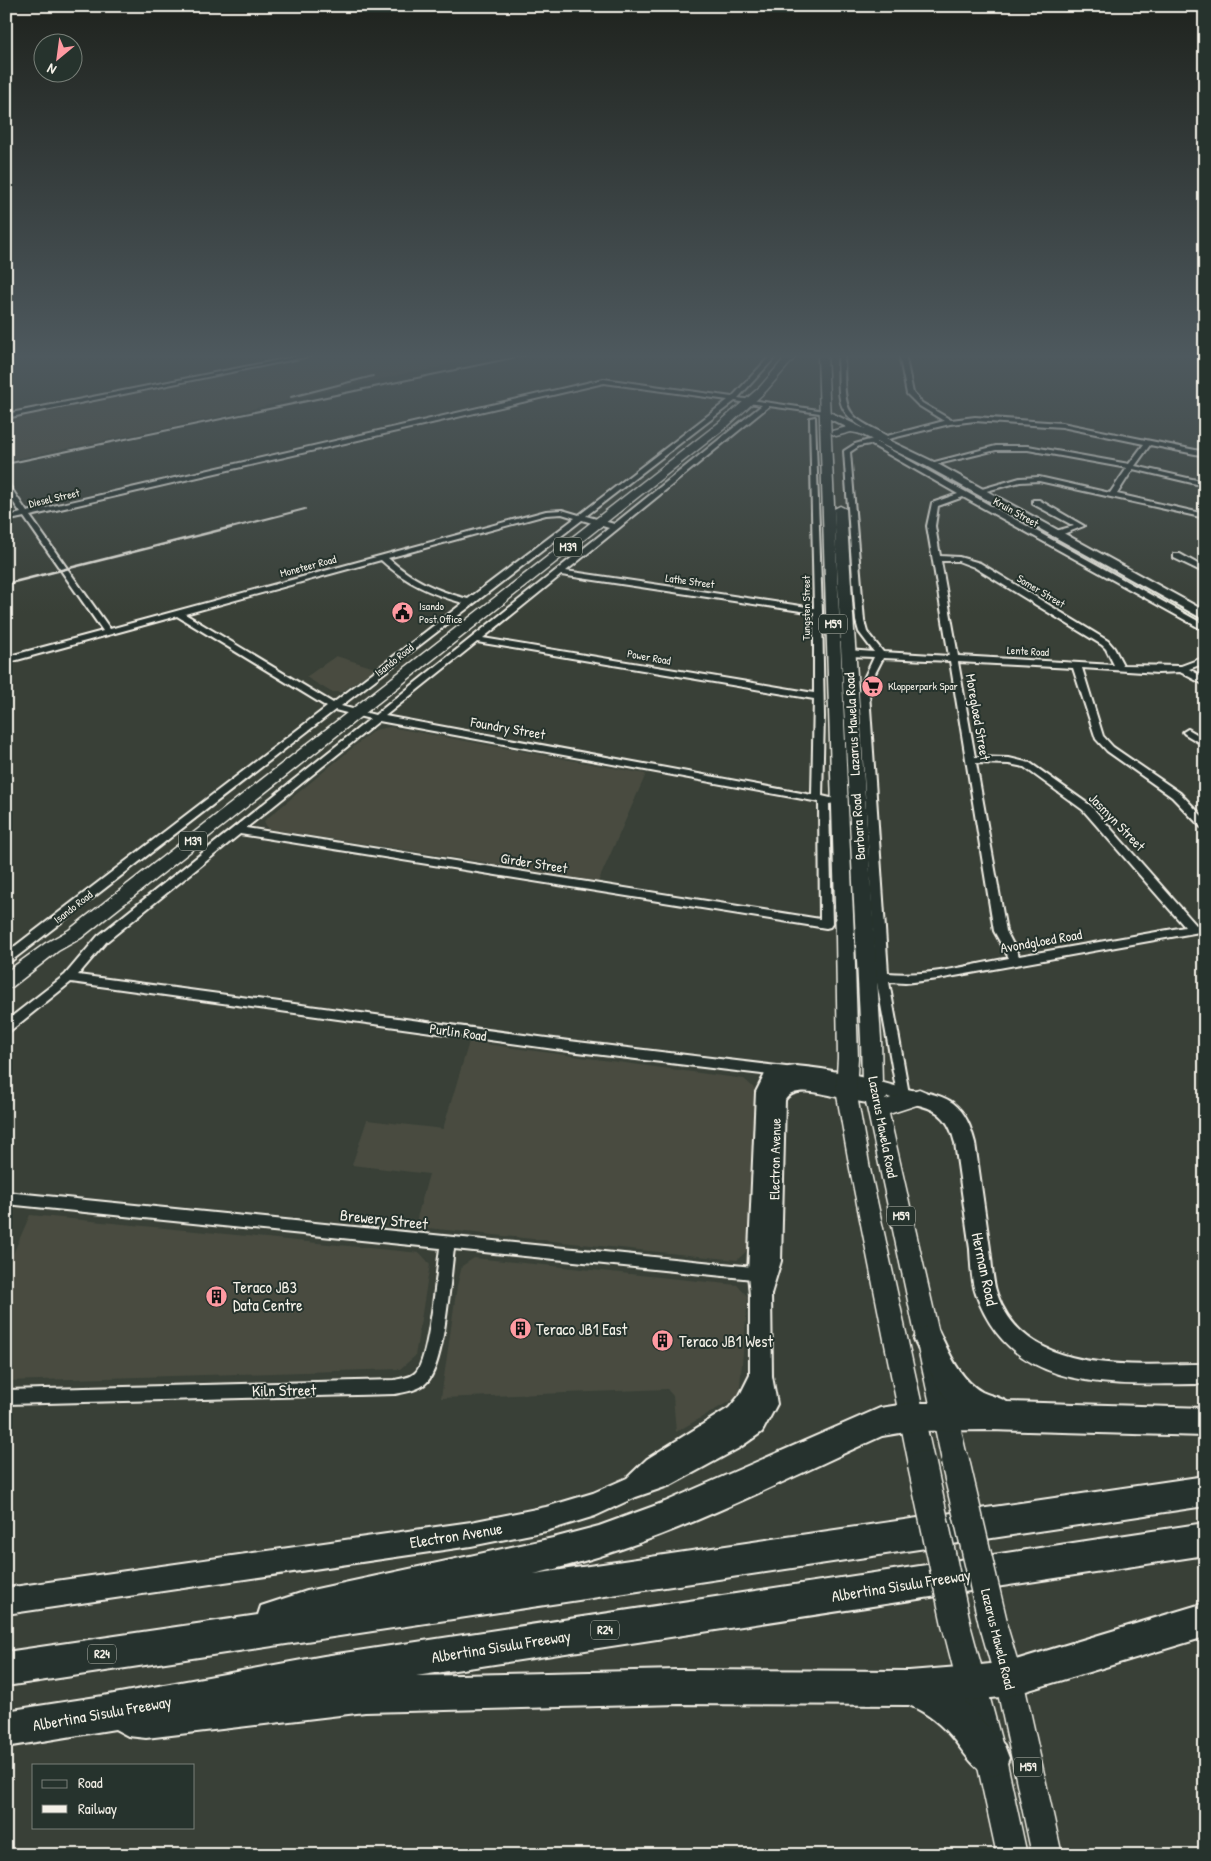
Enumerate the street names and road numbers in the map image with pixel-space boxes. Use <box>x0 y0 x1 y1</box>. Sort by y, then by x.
street label: Diesel Street <box>27 485 81 511</box>
street label: Kruin Street <box>991 494 1041 530</box>
road number: M39 <box>554 538 582 556</box>
street label: Moneteer Road <box>278 552 338 580</box>
street label: Lathe Street <box>665 571 716 591</box>
street label: Somer Street <box>1014 571 1068 611</box>
street label: Tungsten Street <box>799 575 813 640</box>
road number: M59 <box>819 614 847 634</box>
street label: Isando Road <box>372 640 417 679</box>
street label: Lente Road <box>1007 643 1050 659</box>
street label: Power Road <box>626 646 673 668</box>
street label: Lazarus Mawela Road <box>839 672 864 776</box>
street label: Moregloed Street <box>961 672 995 762</box>
street label: Foundry Street <box>468 711 547 744</box>
street label: Jasmyn Street <box>1084 789 1150 856</box>
street label: Barbara Road <box>846 793 869 861</box>
road number: M39 <box>179 831 207 850</box>
street label: Girder Street <box>499 848 569 877</box>
street label: Isando Road <box>51 887 96 926</box>
street label: Avondgloed Road <box>999 924 1084 958</box>
street label: Purlin Road <box>428 1018 488 1045</box>
street label: Lazarus Mawela Road <box>864 1075 903 1180</box>
street label: Electron Avenue <box>764 1118 785 1200</box>
street label: Brewery Street <box>339 1203 430 1235</box>
road number: M59 <box>887 1206 915 1226</box>
street label: Herman Road <box>967 1230 1003 1308</box>
street label: Kiln Street <box>252 1378 317 1402</box>
street label: Electron Avenue <box>408 1517 505 1553</box>
street label: Albertina Sisulu Freeway <box>830 1563 972 1607</box>
street label: Lazarus Mawela Road <box>977 1587 1020 1692</box>
road number: R24 <box>591 1620 619 1640</box>
street label: Albertina Sisulu Freeway <box>430 1624 572 1668</box>
road number: R24 <box>88 1645 116 1664</box>
street label: Albertina Sisulu Freeway <box>31 1690 173 1736</box>
road number: M59 <box>1014 1758 1042 1776</box>

